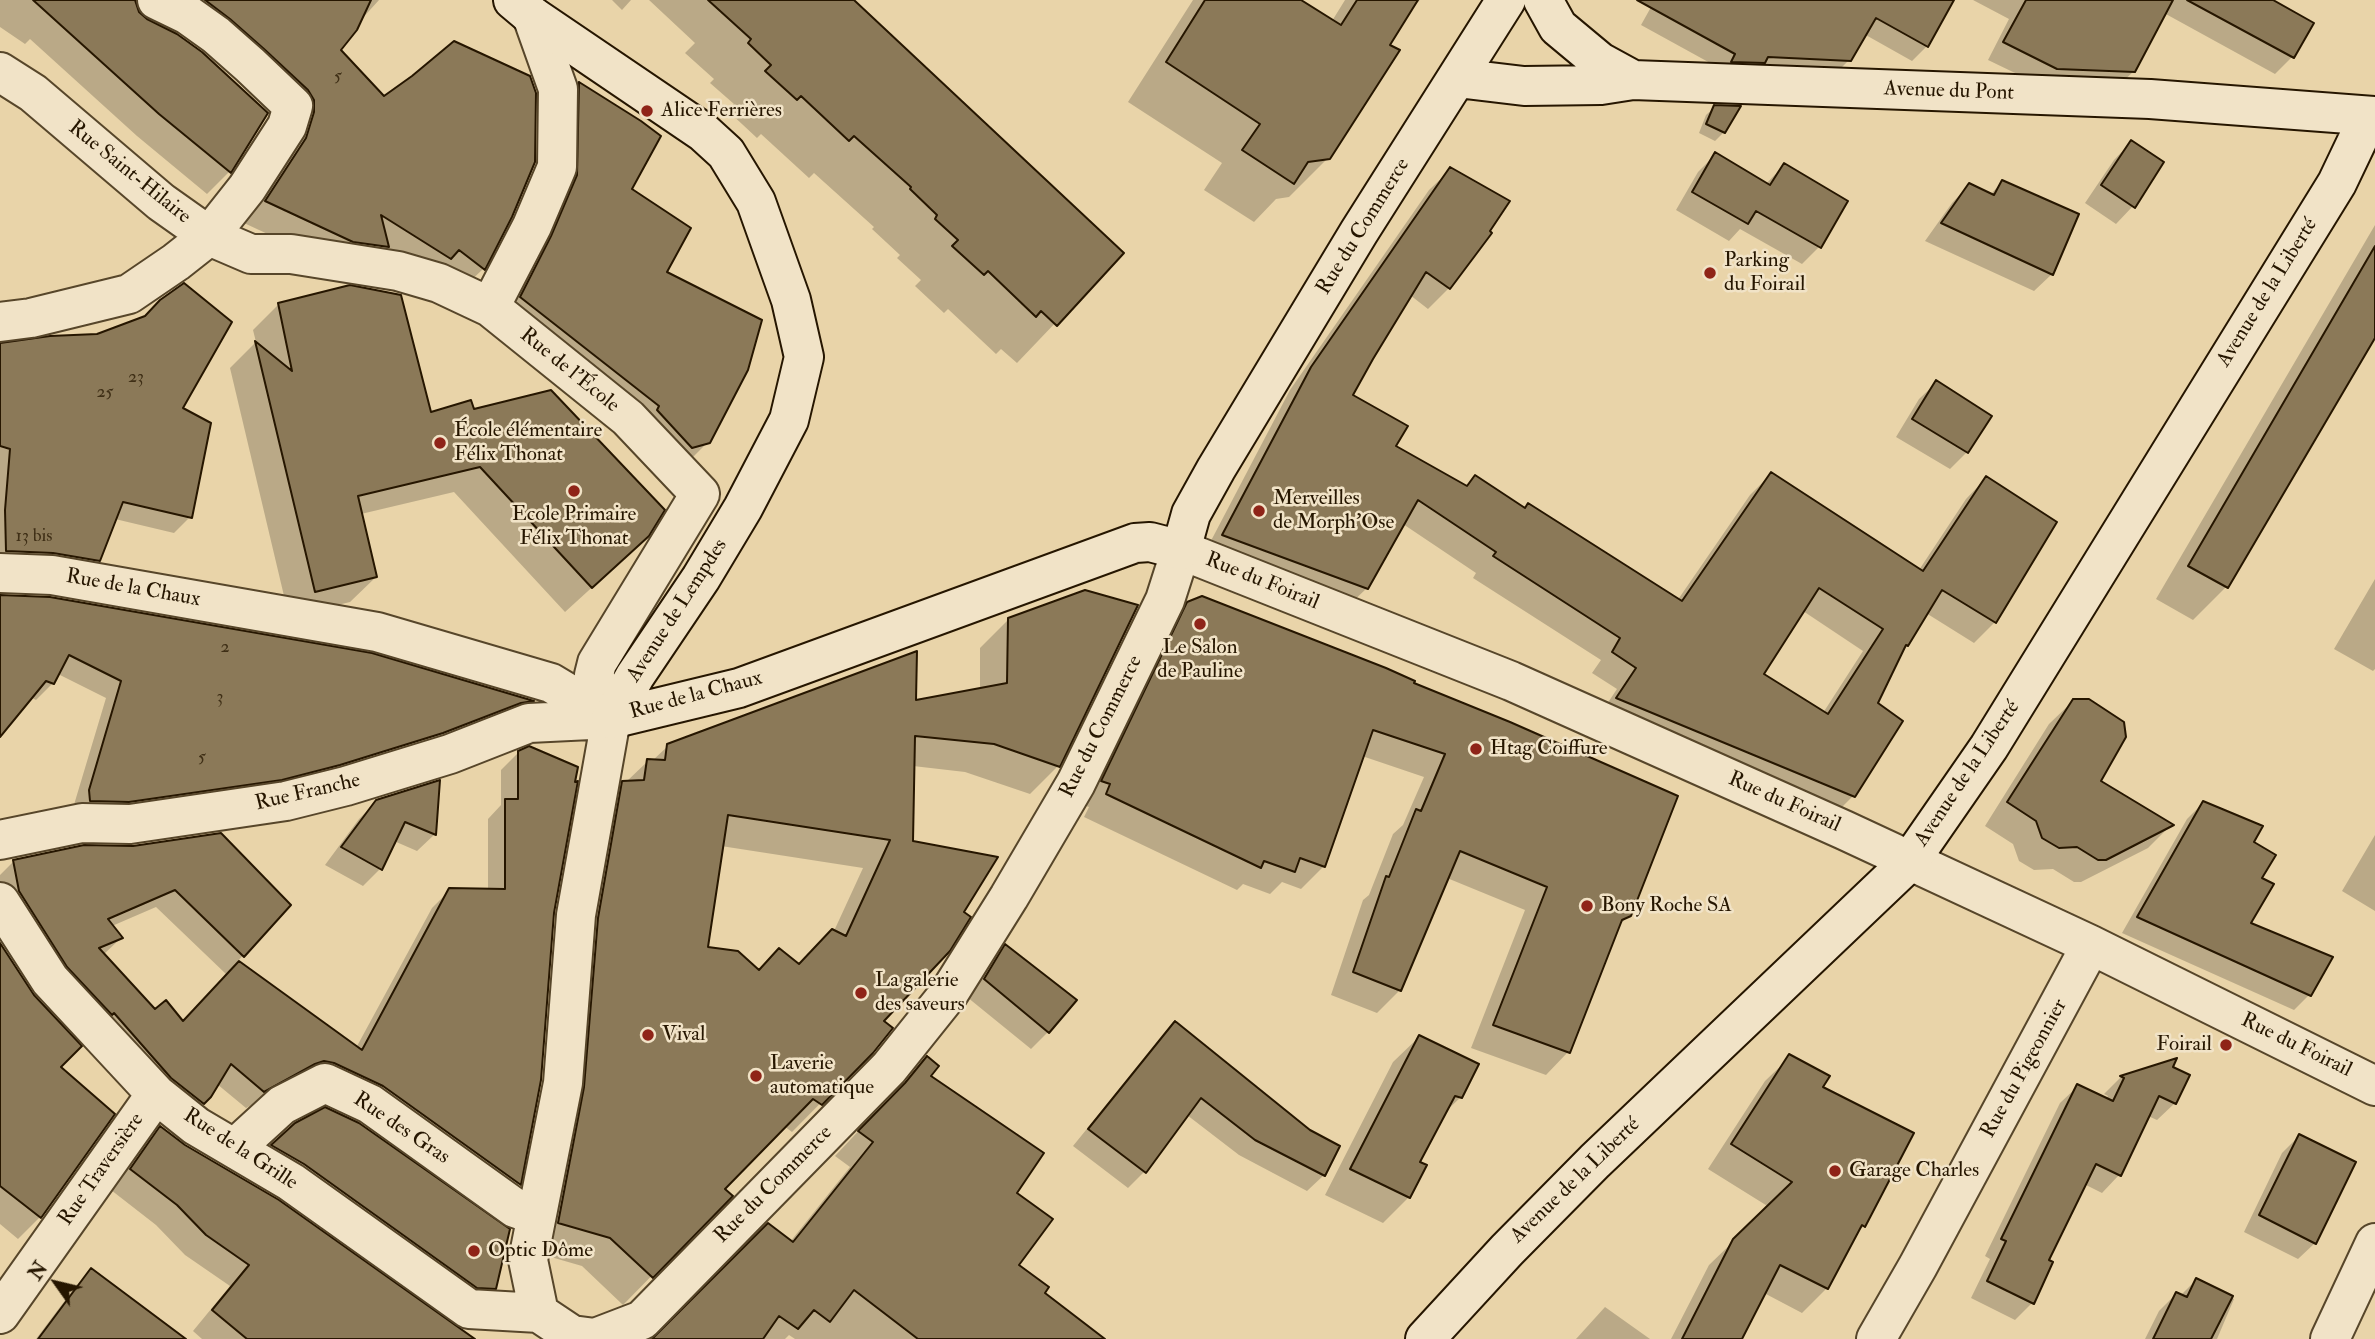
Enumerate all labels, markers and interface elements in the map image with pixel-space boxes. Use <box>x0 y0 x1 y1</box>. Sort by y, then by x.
house number: 5 <box>334 66 342 88</box>
street label: Avenue du Pont <box>1884 77 2014 107</box>
place label: Alice Ferrières <box>661 98 782 124</box>
marker: Alice Ferrières <box>639 103 655 119</box>
street label: Rue Saint-Hilaire <box>63 116 195 230</box>
street label: Rue du Commerce <box>1312 154 1416 300</box>
street label: Avenue de la Liberté <box>2212 214 2324 372</box>
place label: Parking du Foirail <box>1724 248 1805 298</box>
marker: Parking du Foirail <box>1702 265 1718 281</box>
street label: Rue de l'École <box>514 323 624 419</box>
house number: 23 <box>128 367 144 389</box>
house number: 25 <box>97 382 113 404</box>
place label: École élémentaire Félix Thonat <box>454 418 602 468</box>
marker: École élémentaire Félix Thonat <box>432 435 448 451</box>
marker: Ecole Primaire Félix Thonat <box>566 483 582 499</box>
place label: Merveilles de Morph'Ose <box>1273 486 1394 536</box>
place label: Ecole Primaire Félix Thonat <box>512 502 636 552</box>
marker: Merveilles de Morph'Ose <box>1251 503 1267 519</box>
house number: 13 bis <box>16 526 52 548</box>
street label: Avenue de Lempdes <box>622 535 734 687</box>
street label: Rue du Foirail <box>1202 548 1322 616</box>
street label: Rue de la Chaux <box>64 565 202 613</box>
marker: Le Salon de Pauline <box>1192 616 1208 632</box>
place label: Le Salon de Pauline <box>1157 635 1243 685</box>
house number: 2 <box>220 637 230 659</box>
street label: Rue du Commerce <box>1055 652 1149 802</box>
street label: Rue de la Chaux <box>627 666 765 726</box>
house number: 3 <box>217 687 223 709</box>
street label: Avenue de la Liberté <box>1910 696 2026 852</box>
place label: Htag Coiffure <box>1490 736 1608 762</box>
marker: Htag Coiffure <box>1468 741 1484 757</box>
house number: 5 <box>198 747 206 769</box>
street label: Rue du Foirail <box>1724 767 1844 839</box>
street label: Rue Franche <box>253 769 363 817</box>
place label: Bony Roche SA <box>1601 893 1732 919</box>
marker: Bony Roche SA <box>1579 898 1595 914</box>
place label: La galerie des saveurs <box>875 968 965 1018</box>
marker: La galerie des saveurs <box>853 985 869 1001</box>
street label: Rue du Pigeonnier <box>1976 995 2074 1143</box>
street label: Rue du Foirail <box>2236 1008 2356 1084</box>
place label: Vival <box>662 1022 705 1048</box>
marker: Vival <box>640 1027 656 1043</box>
place label: Foirail <box>2156 1032 2212 1058</box>
marker: Foirail <box>2218 1037 2234 1053</box>
place label: Laverie automatique <box>770 1051 874 1101</box>
marker: Laverie automatique <box>748 1068 764 1084</box>
street label: Rue des Gras <box>348 1088 454 1170</box>
street label: Rue de la Grille <box>178 1104 302 1196</box>
street label: Rue Traversière <box>54 1109 150 1231</box>
street label: Avenue de la Liberté <box>1506 1113 1646 1249</box>
street label: Rue du Commerce <box>710 1121 838 1249</box>
place label: Garage Charles <box>1849 1158 1979 1184</box>
marker: Garage Charles <box>1827 1163 1843 1179</box>
place label: Optic Dôme <box>488 1238 593 1264</box>
marker: Optic Dôme <box>466 1243 482 1259</box>
north arrow <box>21 1248 91 1318</box>
text: N <box>24 1257 53 1285</box>

